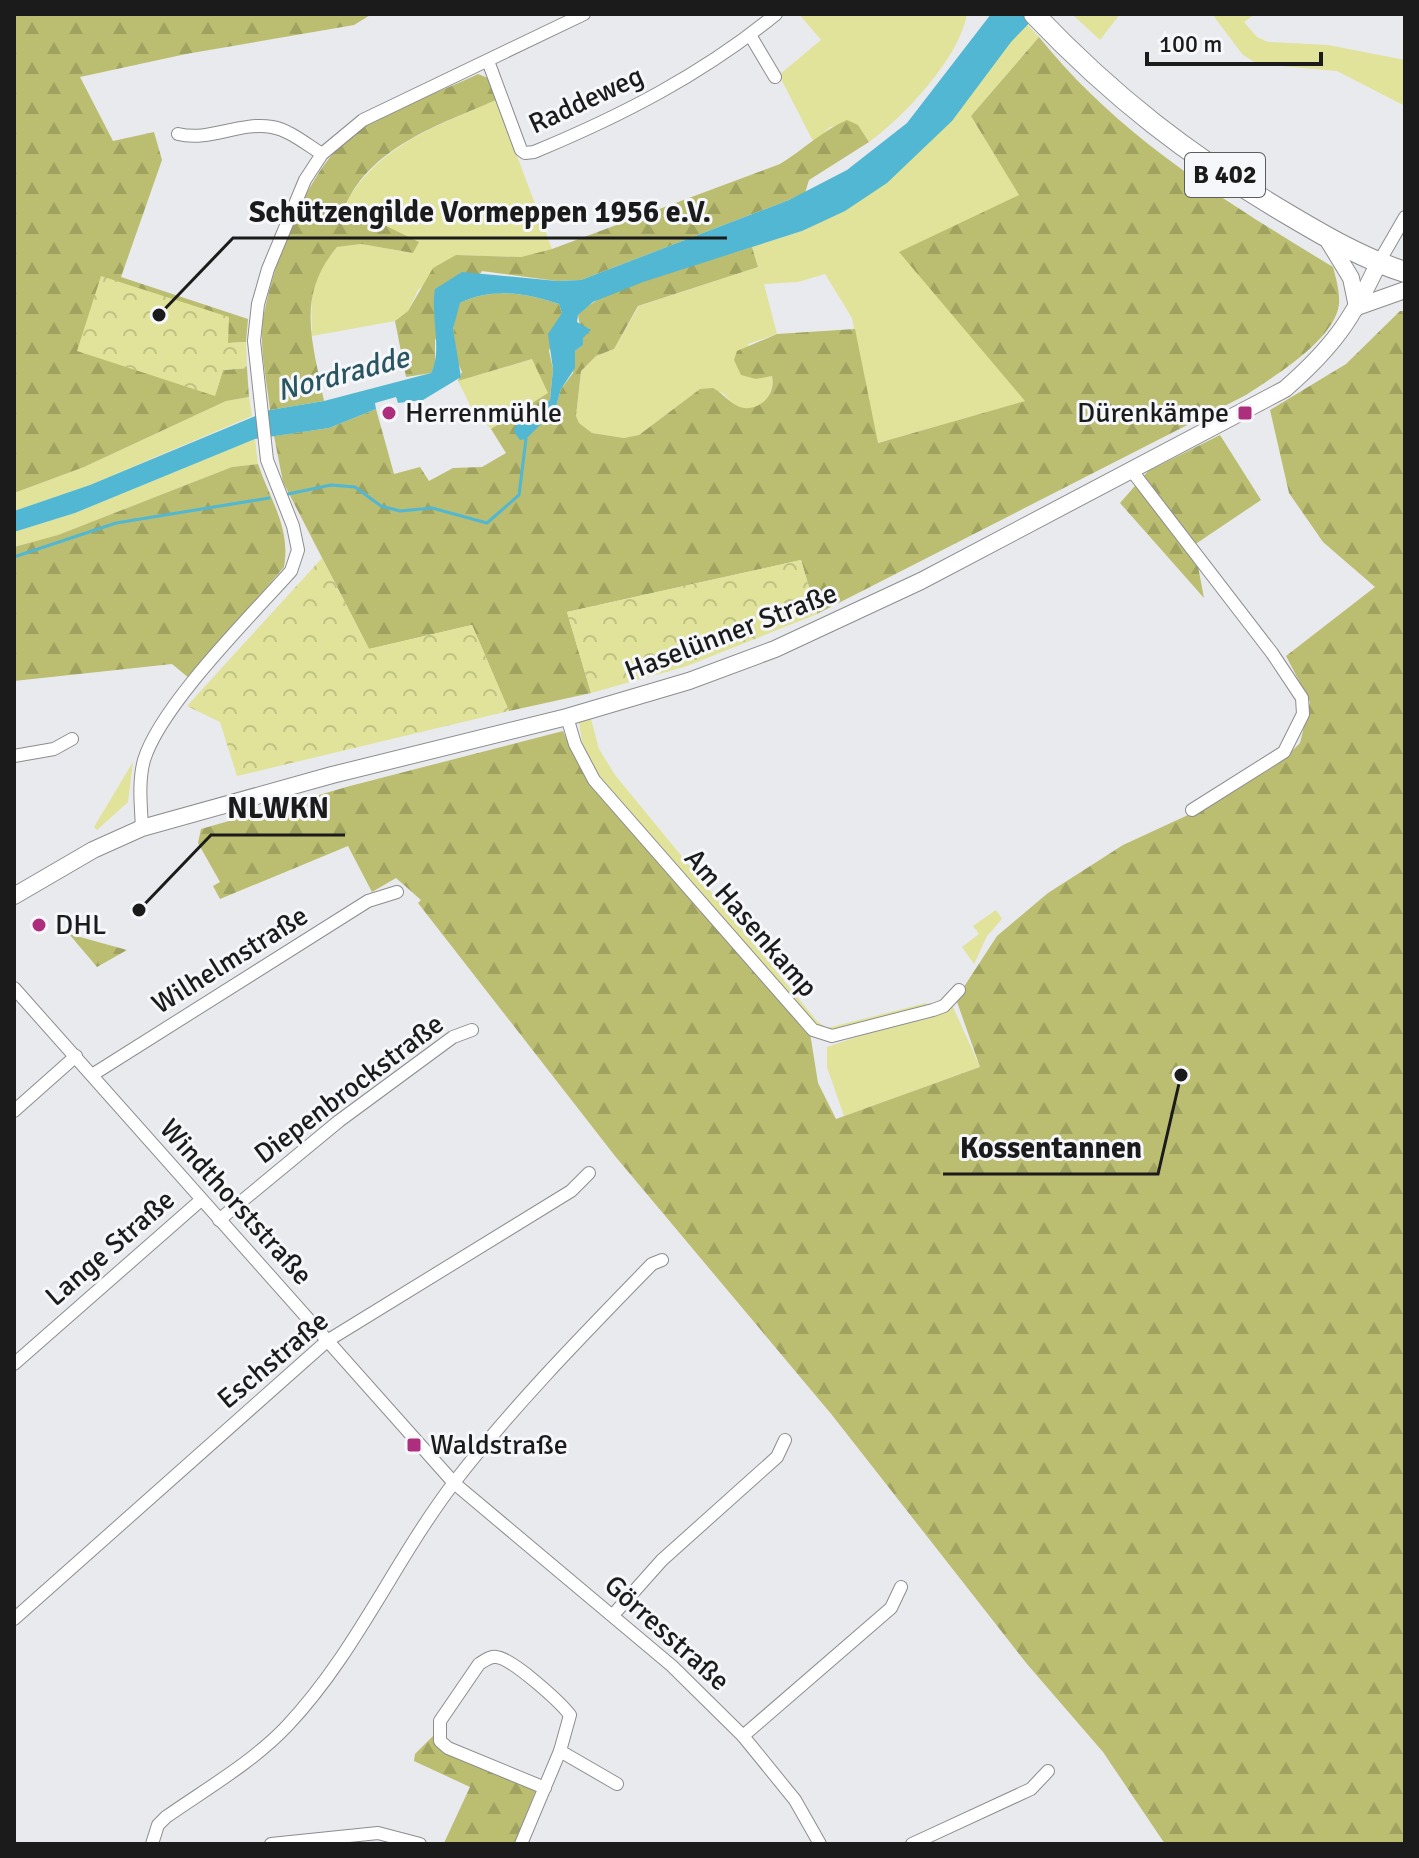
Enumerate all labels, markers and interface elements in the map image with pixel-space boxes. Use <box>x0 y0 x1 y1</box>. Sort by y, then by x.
scale bar <box>1147 16 1321 66</box>
text: 100 m <box>1159 29 1222 59</box>
street label: Raddeweg <box>523 59 649 141</box>
road number: B 402 <box>1185 153 1265 197</box>
callout: Schützengilde Vormeppen 1956 e.V. <box>233 184 727 238</box>
text: Schützengilde Vormeppen 1956 e.V. <box>249 194 711 231</box>
water label: Nordradde <box>273 338 415 409</box>
place label: Herrenmühle <box>405 396 562 430</box>
place label: Dürenkämpe <box>1077 396 1229 430</box>
marker: Herrenmühle <box>380 404 398 422</box>
marker: Dürenkämpe <box>1236 404 1254 422</box>
street label: Haselünner Straße <box>620 576 842 688</box>
callout: NLWKN <box>211 781 345 835</box>
text: NLWKN <box>227 790 329 827</box>
street label: Am Hasenkamp <box>677 842 825 1004</box>
street label: Wilhelmstraße <box>146 899 314 1021</box>
place label: DHL <box>55 908 106 942</box>
marker: DHL <box>30 916 48 934</box>
street label: Diepenbrockstraße <box>248 1007 450 1171</box>
street label: Windthorststraße <box>153 1112 319 1292</box>
callout: Kossentannen <box>943 1120 1158 1174</box>
text: Kossentannen <box>960 1130 1142 1167</box>
street label: Lange Straße <box>38 1183 182 1313</box>
street label: Eschstraße <box>211 1304 335 1416</box>
place label: Waldstraße <box>430 1428 568 1462</box>
marker: Waldstraße <box>405 1436 423 1454</box>
street label: Görresstraße <box>597 1568 737 1698</box>

